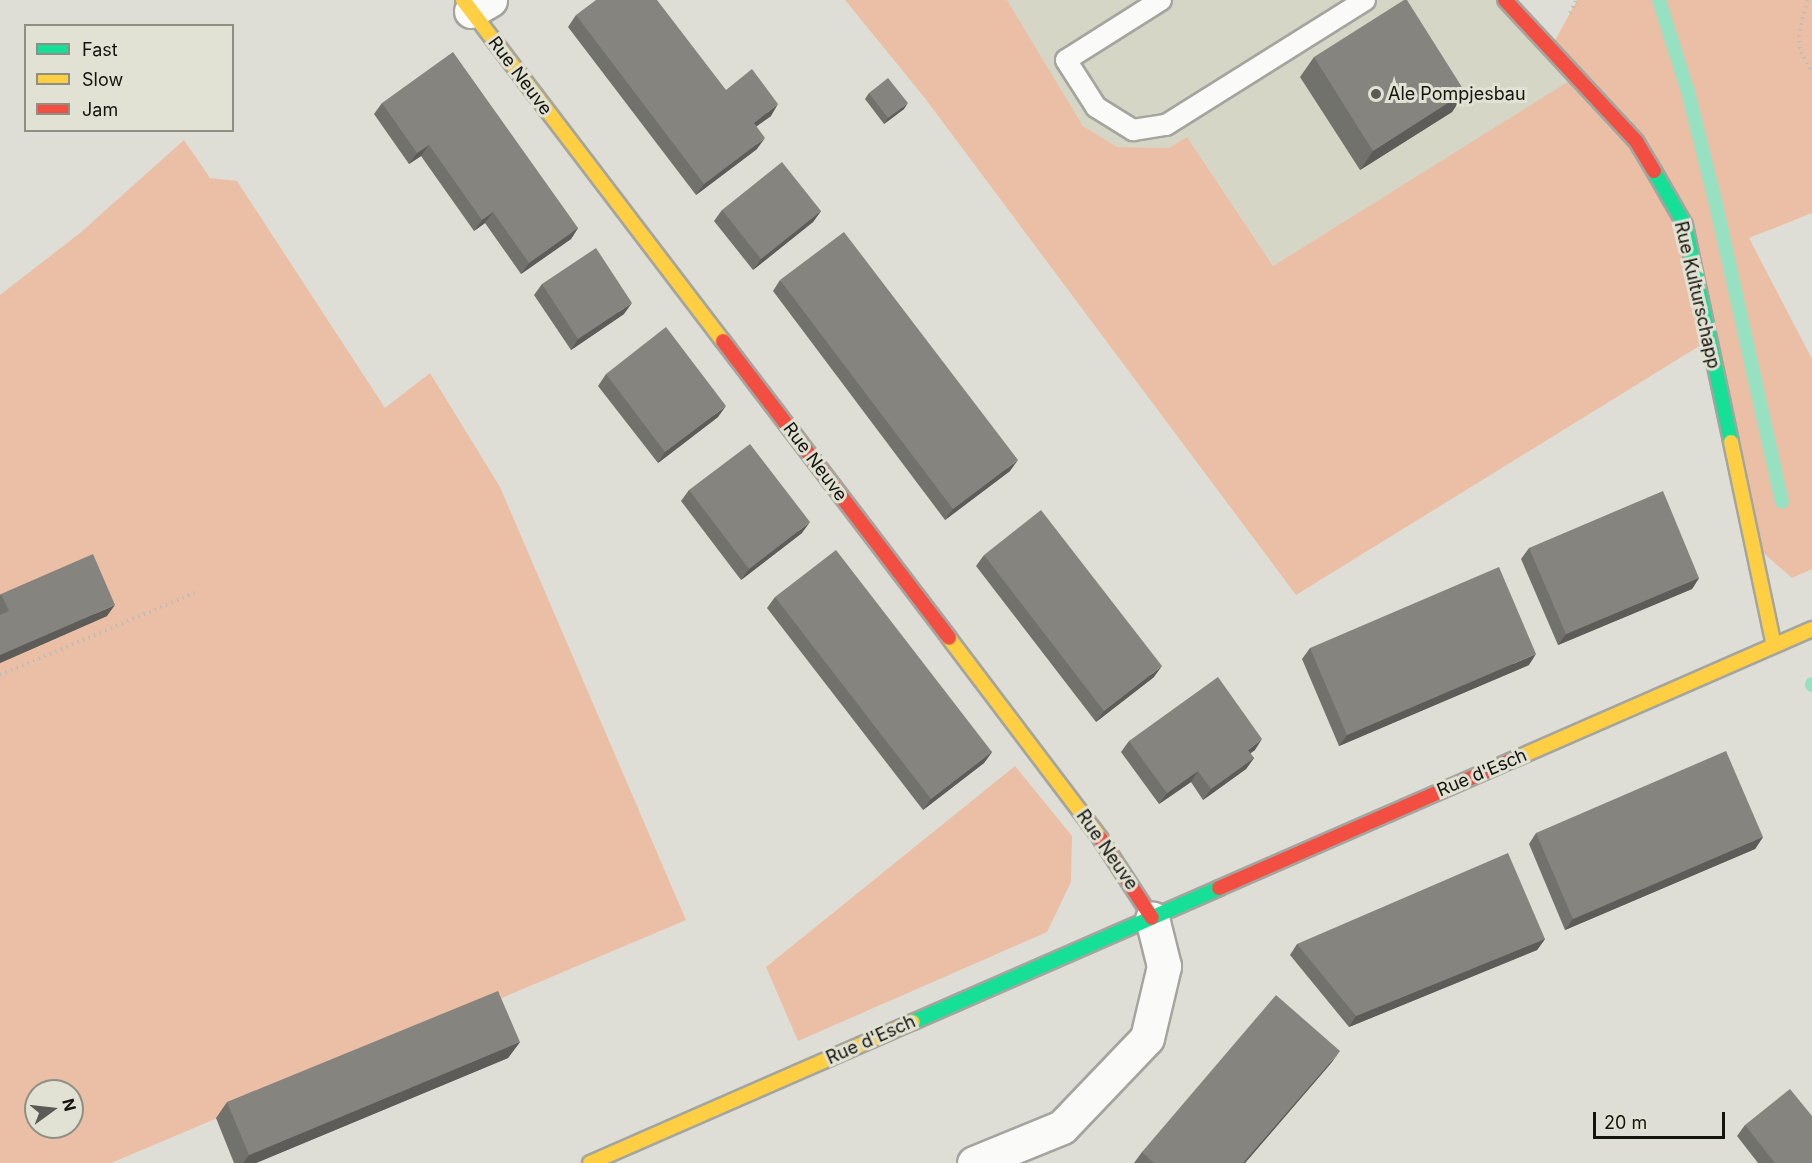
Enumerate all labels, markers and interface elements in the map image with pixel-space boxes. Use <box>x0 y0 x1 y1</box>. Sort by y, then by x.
legend <box>24 24 234 132</box>
street label: Rue Neuve <box>483 32 557 120</box>
text: Fast <box>82 39 118 60</box>
text: Slow <box>82 69 123 90</box>
place label: Ale Pompjesbau <box>1388 83 1526 105</box>
marker: Ale Pompjesbau <box>1369 87 1383 101</box>
text: Jam <box>82 99 118 120</box>
street label: Rue Kulturschapp <box>1670 219 1724 371</box>
street label: Rue Neuve <box>778 418 852 506</box>
street label: Rue d'Esch <box>1434 744 1530 802</box>
street label: Rue Neuve <box>1072 806 1142 894</box>
street label: Rue d'Esch <box>823 1011 919 1069</box>
north arrow <box>24 1079 84 1139</box>
text: N <box>58 1096 81 1113</box>
scale bar <box>1596 1100 1728 1138</box>
text: 20 m <box>1604 1112 1647 1133</box>

